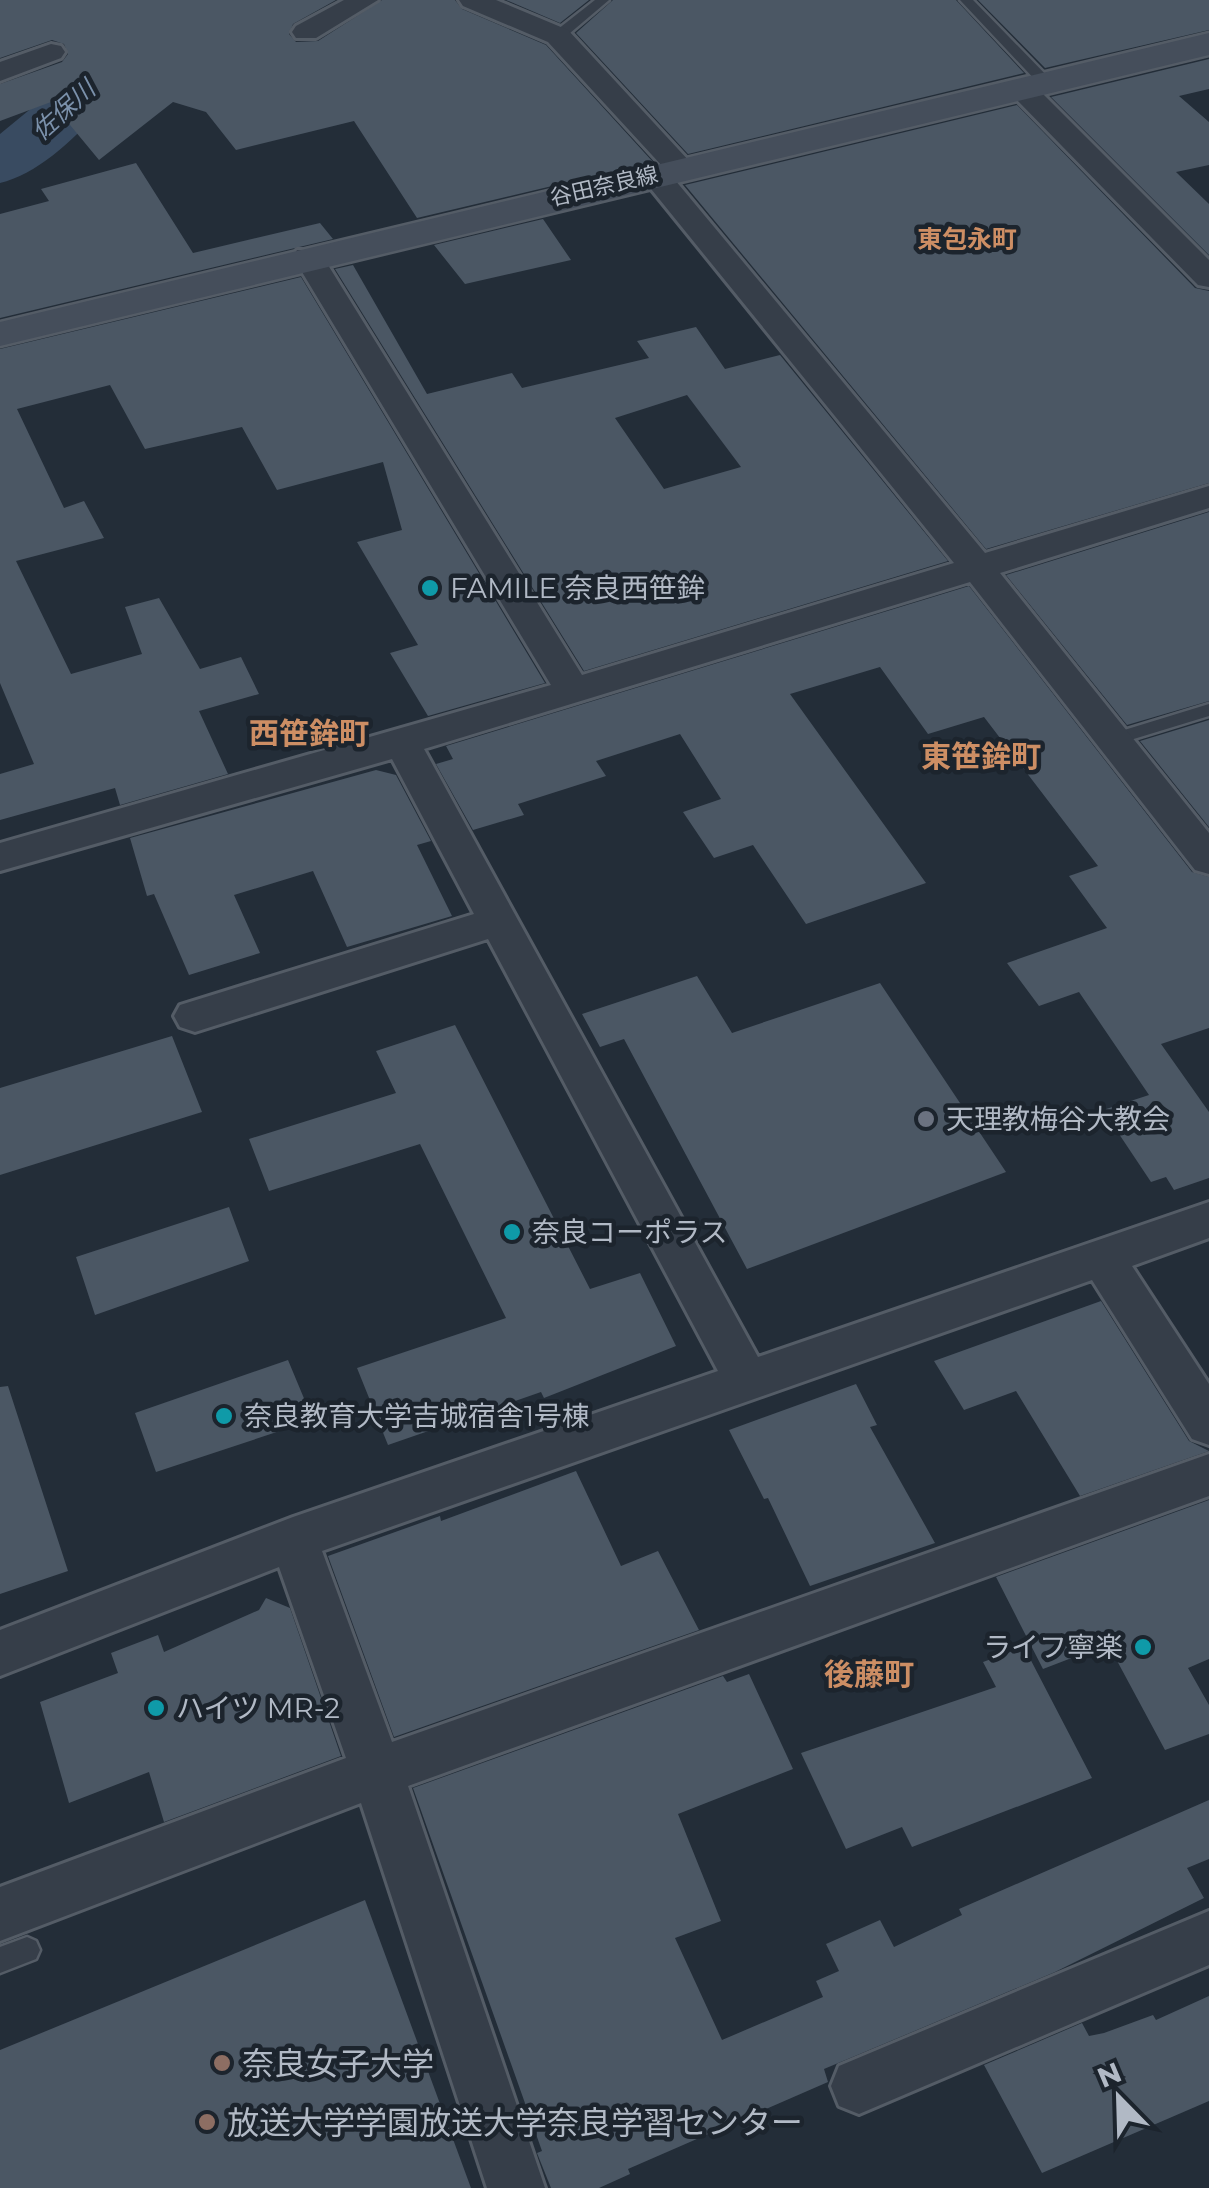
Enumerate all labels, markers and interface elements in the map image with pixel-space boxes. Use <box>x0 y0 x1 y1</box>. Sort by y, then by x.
water label: 佐保川 <box>25 72 103 146</box>
street label: 谷田奈良線 <box>547 160 661 212</box>
district label: 東包永町 <box>917 224 1017 254</box>
place label: FAMILE 奈良西笹鉾 <box>450 571 705 605</box>
marker: FAMILE 奈良西笹鉾 <box>419 577 441 599</box>
district label: 西笹鉾町 <box>249 715 369 752</box>
district label: 東笹鉾町 <box>921 738 1041 775</box>
place label: 天理教梅谷大教会 <box>946 1102 1170 1136</box>
marker: 天理教梅谷大教会 <box>915 1108 937 1130</box>
place label: 奈良コーポラス <box>532 1215 727 1249</box>
marker: 奈良コーポラス <box>501 1221 523 1243</box>
place label: 奈良教育大学吉城宿舎1号棟 <box>244 1399 590 1433</box>
marker: 奈良教育大学吉城宿舎1号棟 <box>213 1405 235 1427</box>
place label: ライフ寧楽 <box>983 1630 1123 1664</box>
marker: ライフ寧楽 <box>1132 1636 1154 1658</box>
district label: 後藤町 <box>824 1656 914 1693</box>
place label: ハイツ MR-2 <box>176 1691 340 1725</box>
marker: ハイツ MR-2 <box>145 1697 167 1719</box>
place label: 奈良女子大学 <box>242 2044 434 2083</box>
north arrow <box>1069 2048 1169 2148</box>
marker: 奈良女子大学 <box>211 2052 233 2074</box>
text: N <box>1092 2055 1126 2095</box>
place label: 放送大学学園放送大学奈良学習センター <box>227 2103 803 2142</box>
marker: 放送大学学園放送大学奈良学習センター <box>196 2111 218 2133</box>

